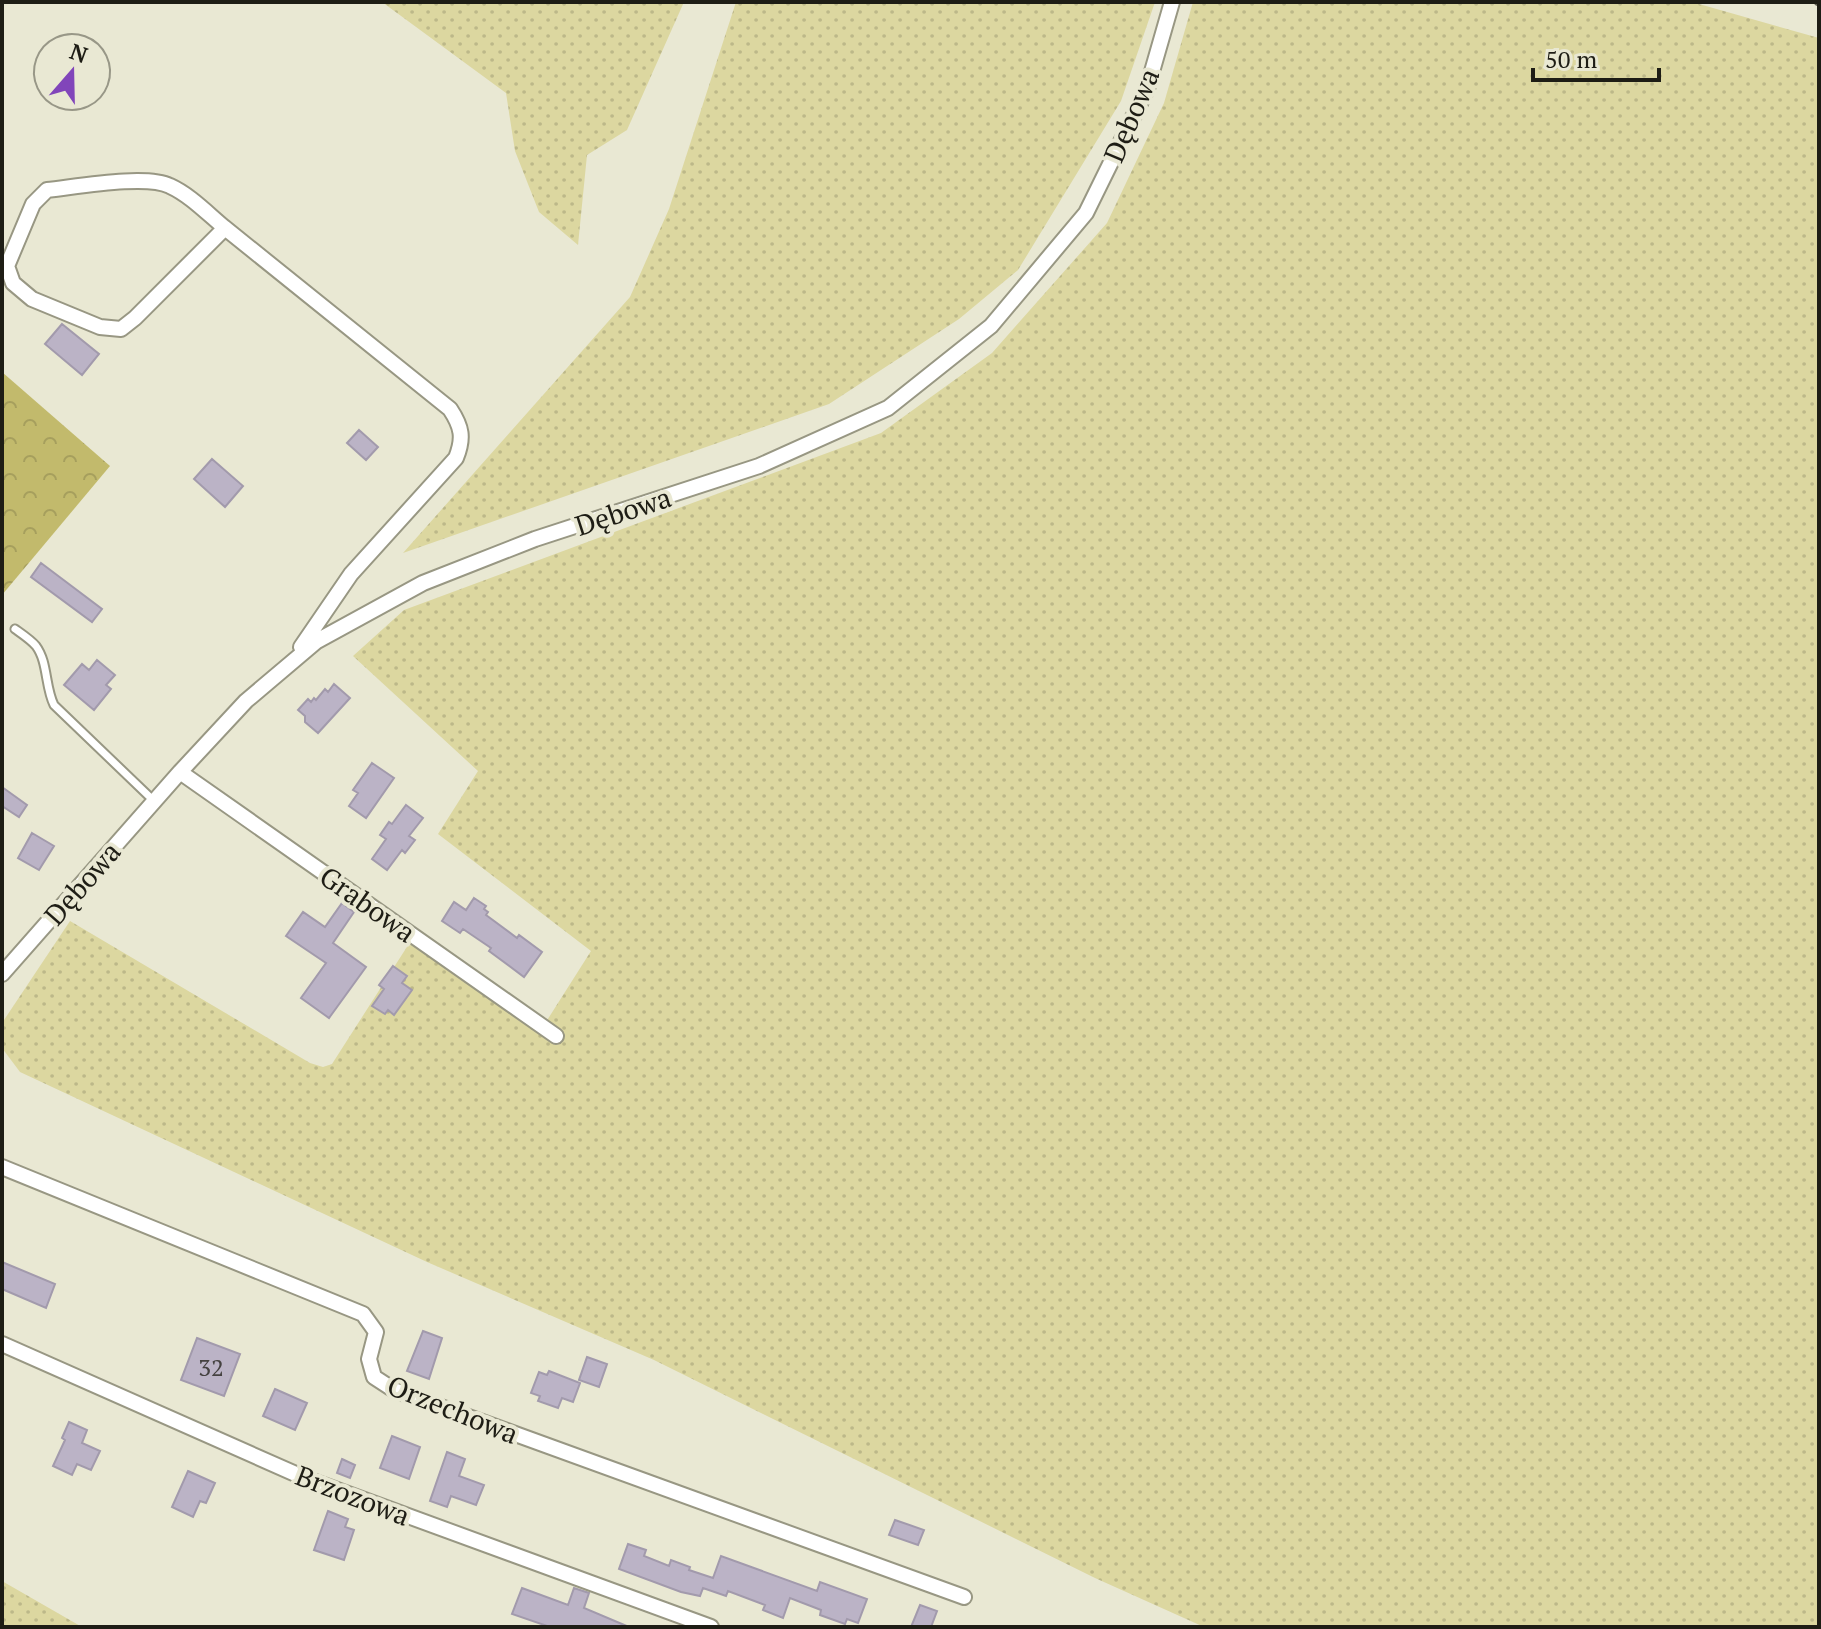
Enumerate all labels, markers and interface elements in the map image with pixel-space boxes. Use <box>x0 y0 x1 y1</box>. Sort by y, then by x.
north arrow <box>32 32 112 112</box>
scale bar <box>1533 32 1659 82</box>
text: N <box>66 36 92 69</box>
text: 50 m <box>1545 43 1597 75</box>
street label: Dębowa <box>1095 62 1167 168</box>
street label: Dębowa <box>570 478 676 544</box>
street label: Dębowa <box>36 834 128 932</box>
street label: Grabowa <box>313 858 423 950</box>
house number: 32 <box>198 1351 224 1383</box>
street label: Orzechowa <box>382 1366 524 1452</box>
street label: Brzozowa <box>291 1456 415 1534</box>

